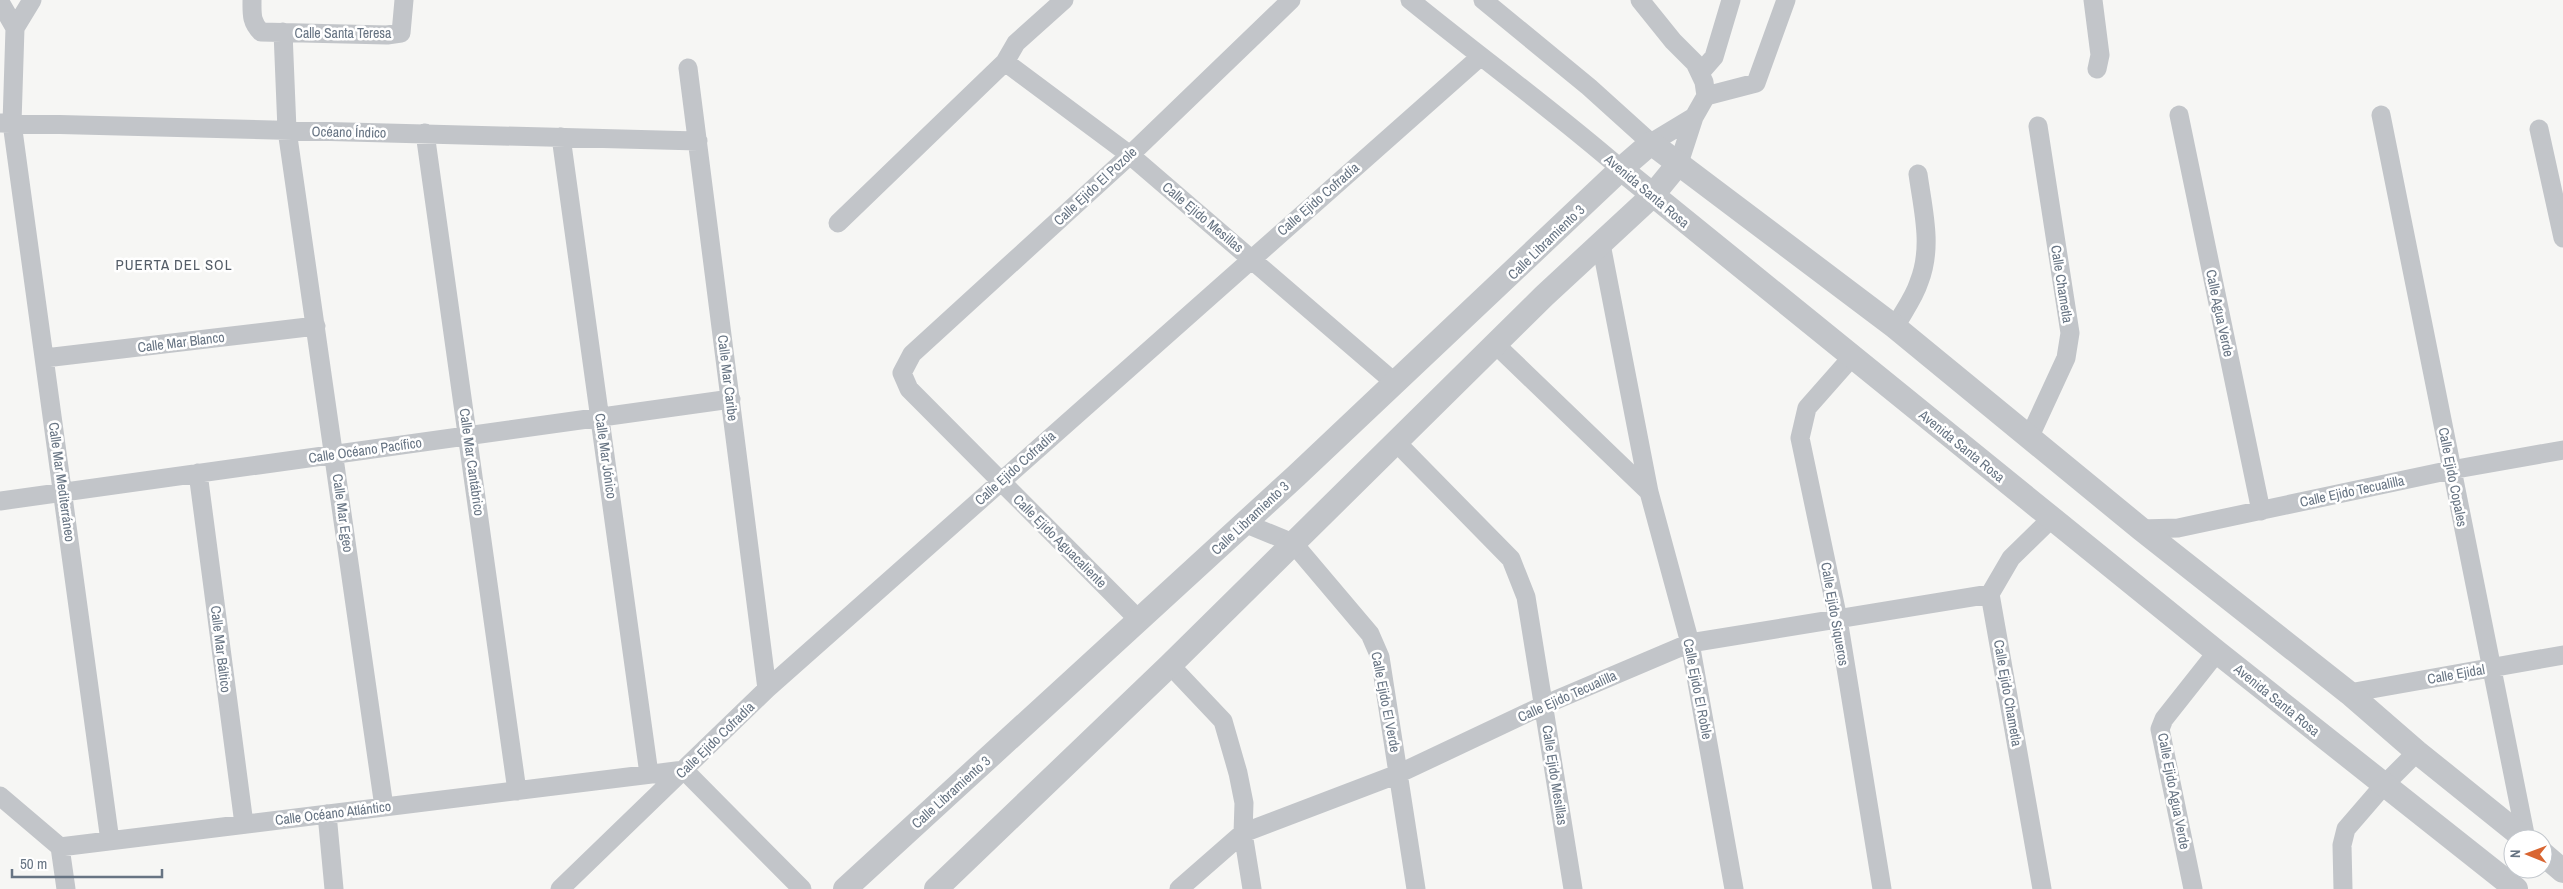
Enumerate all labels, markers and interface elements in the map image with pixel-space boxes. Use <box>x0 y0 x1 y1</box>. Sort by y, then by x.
street label: Calle Santa Teresa <box>295 24 392 42</box>
street label: Océano Índico <box>312 122 386 142</box>
street label: Calle Ejido El Pozole <box>1050 143 1140 229</box>
street label: Avenida Santa Rosa <box>1600 150 1694 232</box>
street label: Calle Ejido Cofradía <box>1273 158 1363 239</box>
street label: Calle Ejido Mesillas <box>1159 178 1248 256</box>
street label: Calle Libramiento 3 <box>1504 201 1588 283</box>
street label: Calle Chametla <box>2047 244 2077 325</box>
district label: PUERTA DEL SOL <box>115 254 233 275</box>
street label: Calle Agua Verde <box>2202 268 2238 358</box>
street label: Calle Mar Blanco <box>137 328 225 356</box>
street label: Calle Mar Caribe <box>714 334 742 422</box>
street label: Avenida Santa Rosa <box>1915 405 2009 486</box>
street label: Calle Mar Cantábrico <box>456 407 488 517</box>
street label: Calle Mar Jónico <box>591 412 621 500</box>
street label: Calle Mar Mediterráneo <box>45 421 79 543</box>
street label: Calle Ejido Copales <box>2435 426 2472 528</box>
street label: Calle Ejido Cofradía <box>971 427 1060 509</box>
street label: Calle Océano Pacífico <box>307 433 423 467</box>
street label: Calle Ejido Tecualilla <box>2298 471 2406 511</box>
street label: Calle Mar Egeo <box>329 473 357 553</box>
street label: Calle Libramiento 3 <box>1207 477 1293 559</box>
street label: Calle Ejido Aguacaliente <box>1009 490 1111 592</box>
street label: Calle Ejido Siqueros <box>1817 561 1853 667</box>
street label: Calle Mar Báltico <box>207 605 235 693</box>
street label: Calle Ejido El Roble <box>1679 637 1717 741</box>
street label: Calle Ejido Chametla <box>1990 638 2026 748</box>
street label: Calle Ejido El Verde <box>1367 650 1405 754</box>
street label: Avenida Santa Rosa <box>2230 659 2324 740</box>
street label: Calle Ejidal <box>2426 660 2486 688</box>
street label: Calle Ejido Tecualilla <box>1515 666 1620 726</box>
street label: Calle Ejido Cofradía <box>672 697 759 782</box>
street label: Calle Ejido Mesillas <box>1538 724 1572 826</box>
street label: Calle Ejido Agua Verde <box>2154 731 2194 851</box>
street label: Calle Libramiento 3 <box>908 752 994 832</box>
street label: Calle Océano Atlántico <box>274 797 392 829</box>
north arrow <box>2503 829 2553 879</box>
scale bar <box>12 846 162 878</box>
text: N <box>2506 849 2524 858</box>
text: 50 m <box>20 853 47 874</box>

